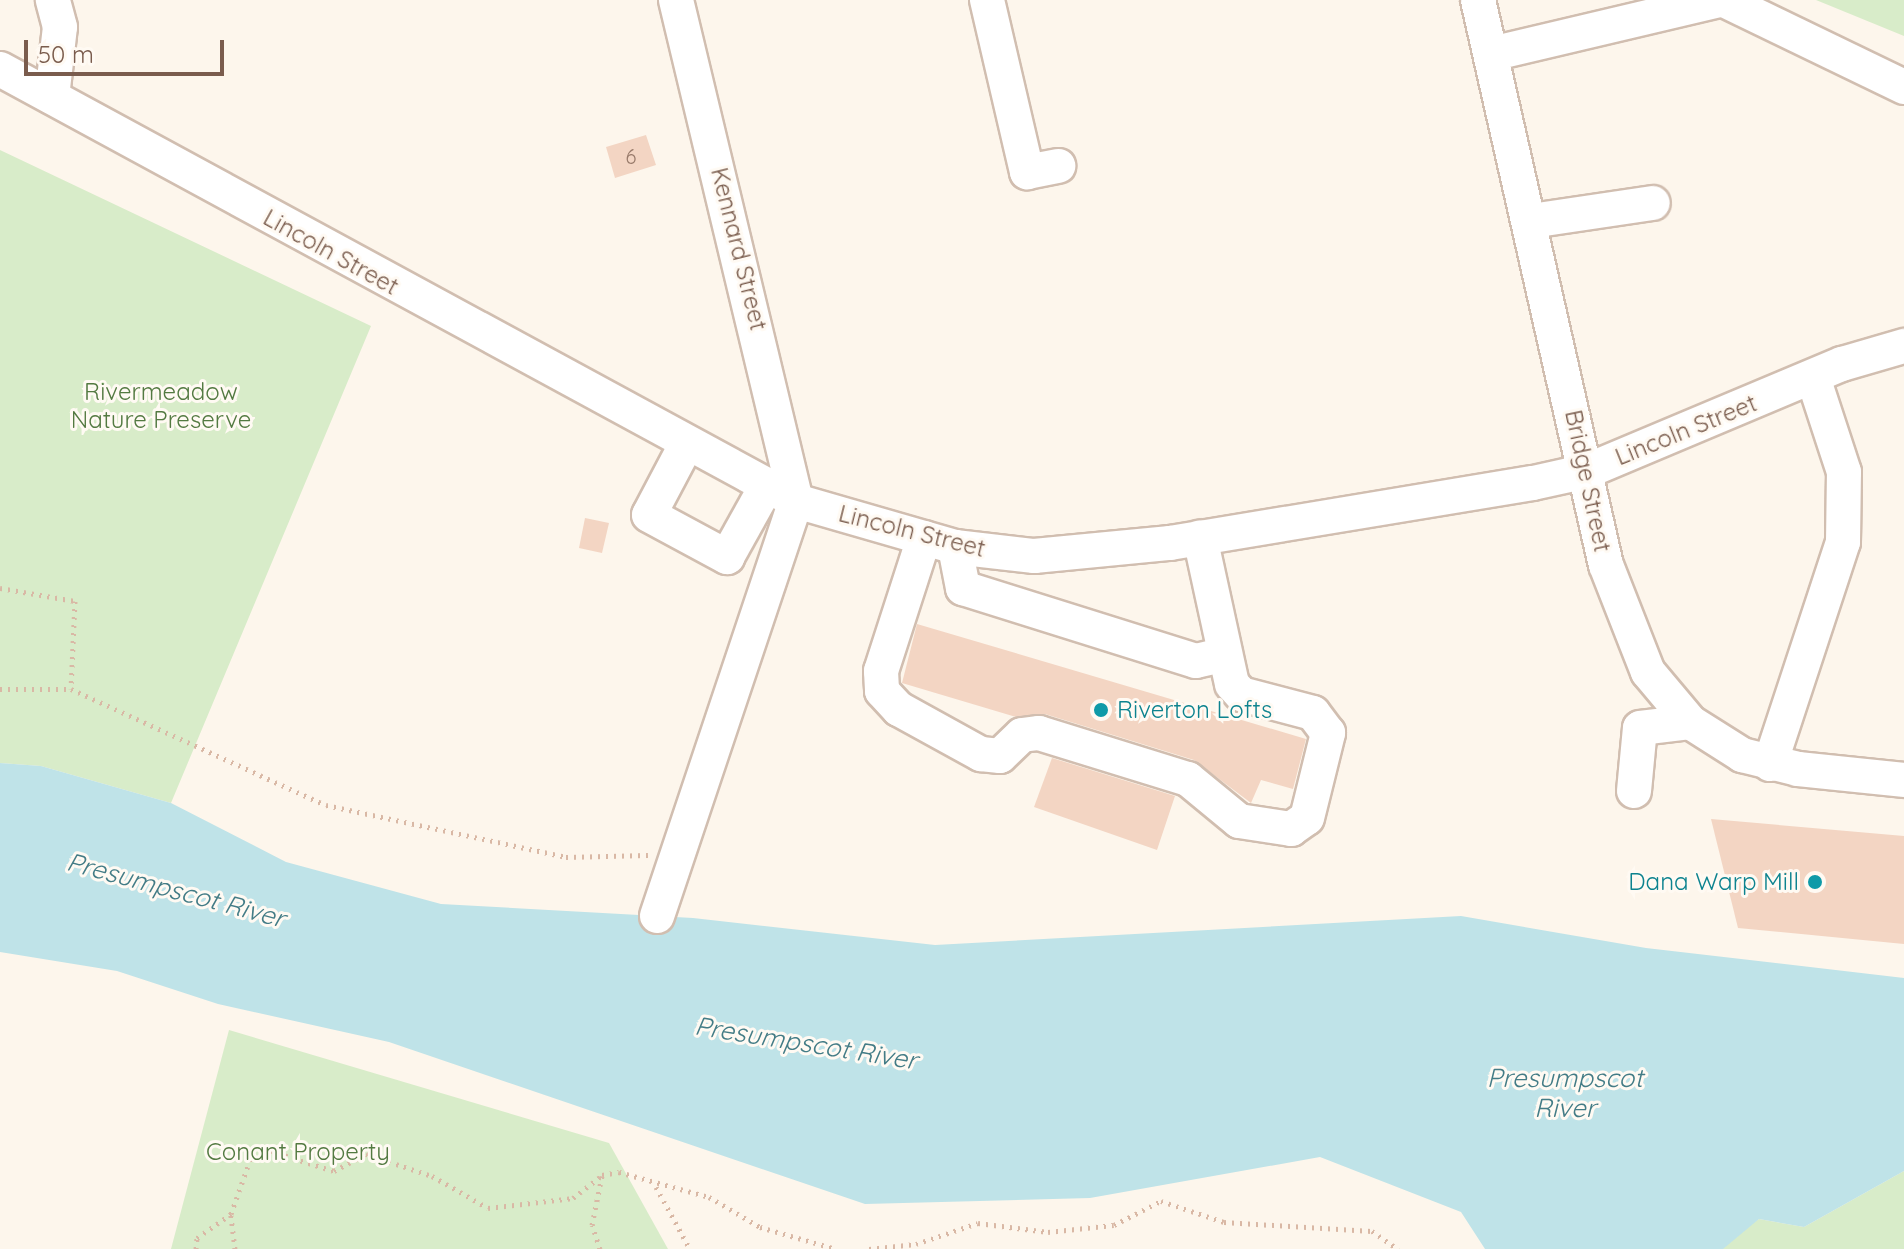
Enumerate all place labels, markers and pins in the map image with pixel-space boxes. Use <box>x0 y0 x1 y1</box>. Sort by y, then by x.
place label: Riverton Lofts <box>1117 696 1272 724</box>
marker: Riverton Lofts <box>1092 701 1110 719</box>
place label: Dana Warp Mill <box>1628 868 1799 896</box>
marker: Dana Warp Mill <box>1806 873 1824 891</box>

